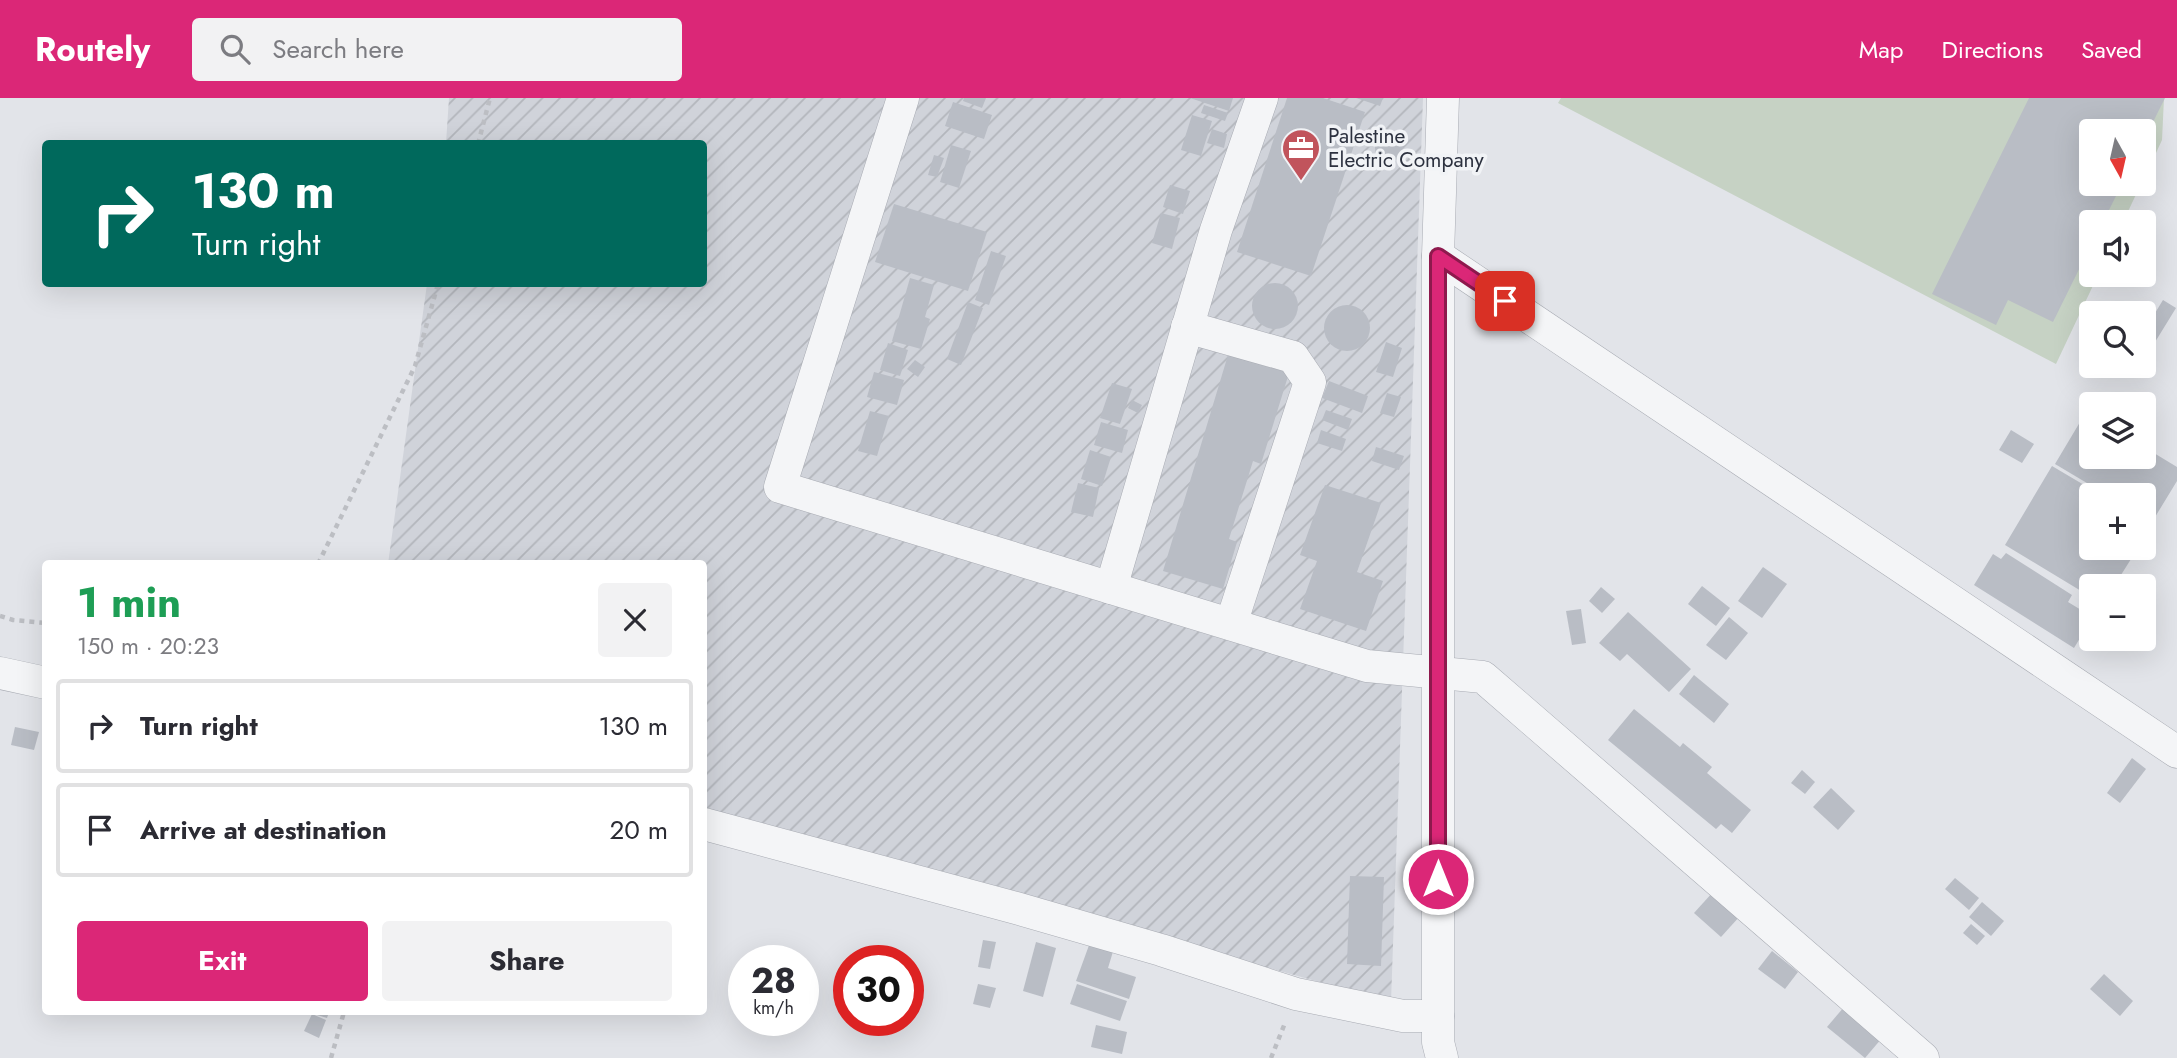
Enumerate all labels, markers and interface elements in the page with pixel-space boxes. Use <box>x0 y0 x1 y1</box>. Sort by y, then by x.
search box <box>192 18 682 81</box>
text: Routely <box>35 26 150 73</box>
icon: search <box>216 30 254 68</box>
text: Search here <box>272 30 404 68</box>
text: Map <box>1859 32 1904 67</box>
text: Directions <box>1942 32 2043 67</box>
text: Saved <box>2081 32 2142 67</box>
north arrow <box>2079 119 2156 196</box>
map controls <box>2079 119 2156 651</box>
place label: Palestine Electric Company <box>1328 121 1484 175</box>
office icon: Palestine Electric Company <box>1280 127 1322 182</box>
text: 130 m <box>192 156 335 226</box>
icon: right <box>77 168 168 259</box>
button: sound <box>2079 210 2156 287</box>
text: Turn right <box>192 221 321 267</box>
pin <box>1475 271 1535 331</box>
icon: arrive <box>1486 282 1524 320</box>
button: search <box>2079 301 2156 378</box>
button: layers <box>2079 392 2156 469</box>
button: + <box>2079 483 2156 560</box>
text: 1 min <box>77 572 181 633</box>
button: − <box>2079 574 2156 651</box>
button: close <box>598 583 672 657</box>
text: 150 m · 20:23 <box>77 629 219 663</box>
icon: right <box>81 707 119 745</box>
text: Turn right <box>140 707 258 745</box>
text: 130 m <box>598 707 668 745</box>
icon: arrive <box>81 811 119 849</box>
text: Arrive at destination <box>140 811 387 849</box>
text: 20 m <box>610 811 668 849</box>
position arrow <box>1401 842 1475 916</box>
button: Exit <box>77 921 368 1001</box>
button: Share <box>382 921 672 1001</box>
speed limit sign: 30 <box>833 945 924 1036</box>
text: 28 <box>751 956 796 1006</box>
text: km/h <box>753 995 794 1021</box>

